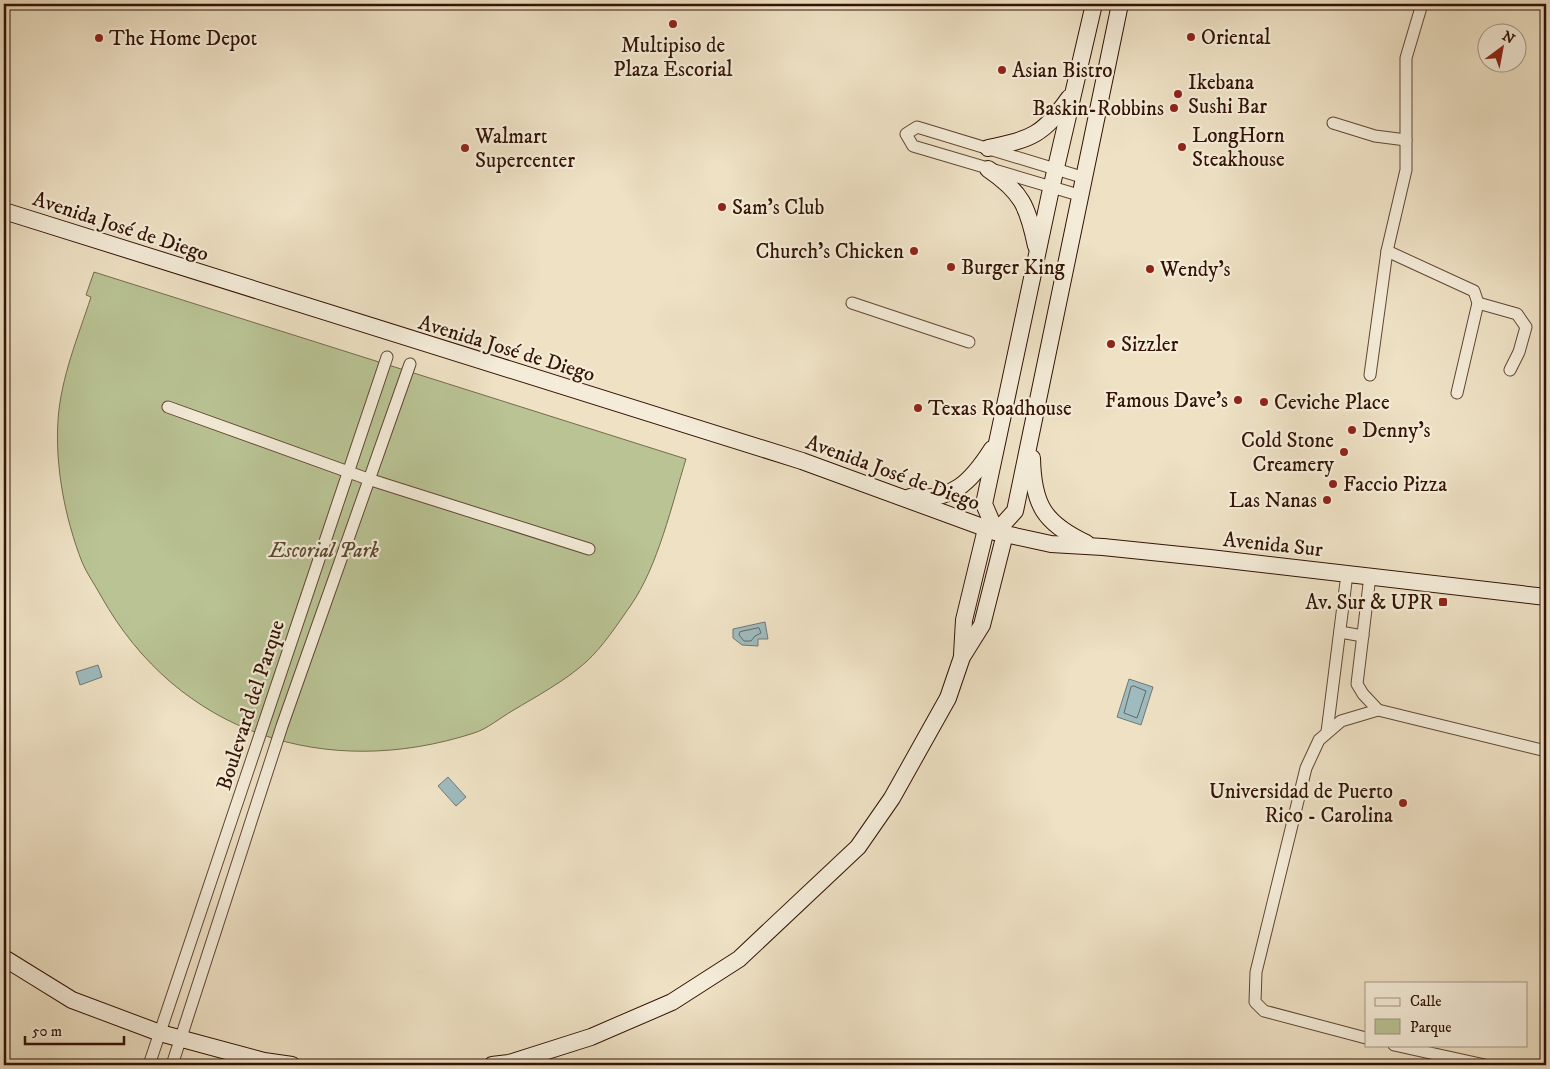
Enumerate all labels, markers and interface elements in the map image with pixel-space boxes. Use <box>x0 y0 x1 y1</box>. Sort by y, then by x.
marker: Multipiso de Plaza Escorial <box>667 18 679 30</box>
north arrow <box>1478 22 1528 72</box>
place label: Oriental <box>1201 25 1271 51</box>
place label: The Home Depot <box>109 26 258 52</box>
text: N <box>1499 27 1518 49</box>
marker: Oriental <box>1185 31 1197 43</box>
marker: The Home Depot <box>93 32 105 44</box>
place label: Multipiso de Plaza Escorial <box>613 33 733 83</box>
place label: Asian Bistro <box>1012 58 1113 84</box>
marker: Asian Bistro <box>996 64 1008 76</box>
place label: Ikebana Sushi Bar <box>1188 70 1267 120</box>
marker: Ikebana Sushi Bar <box>1172 88 1184 100</box>
place label: Baskin-Robbins <box>1032 96 1164 122</box>
marker: Baskin-Robbins <box>1168 102 1180 114</box>
place label: LongHorn Steakhouse <box>1192 123 1285 173</box>
place label: Walmart Supercenter <box>474 124 575 174</box>
marker: LongHorn Steakhouse <box>1176 141 1188 153</box>
marker: Walmart Supercenter <box>459 142 471 154</box>
street label: Avenida José de Diego <box>29 186 212 268</box>
place label: Sam's Club <box>732 195 825 221</box>
marker: Sam's Club <box>716 201 728 213</box>
place label: Church's Chicken <box>755 239 904 265</box>
marker: Church's Chicken <box>908 245 920 257</box>
place label: Burger King <box>961 255 1066 281</box>
place label: Wendy's <box>1159 257 1231 283</box>
marker: Burger King <box>945 261 957 273</box>
marker: Wendy's <box>1144 263 1156 275</box>
street label: Avenida José de Diego <box>415 310 598 388</box>
place label: Sizzler <box>1121 332 1179 358</box>
marker: Sizzler <box>1105 338 1117 350</box>
place label: Famous Dave's <box>1105 388 1228 414</box>
place label: Ceviche Place <box>1274 390 1390 416</box>
marker: Famous Dave's <box>1232 394 1244 406</box>
place label: Texas Roadhouse <box>928 396 1072 422</box>
marker: Ceviche Place <box>1258 396 1270 408</box>
marker: Texas Roadhouse <box>912 402 924 414</box>
place label: Denny's <box>1362 418 1430 444</box>
marker: Denny's <box>1346 424 1358 436</box>
place label: Cold Stone Creamery <box>1241 428 1335 478</box>
street label: Avenida José de Diego <box>802 429 983 517</box>
marker: Cold Stone Creamery <box>1338 446 1350 458</box>
place label: Faccio Pizza <box>1343 472 1447 498</box>
marker: Faccio Pizza <box>1327 478 1339 490</box>
place label: Las Nanas <box>1229 488 1317 514</box>
marker: Las Nanas <box>1321 494 1333 506</box>
street label: Avenida Sur <box>1222 527 1324 563</box>
park label: Escorial Park <box>268 538 379 564</box>
place label: Av. Sur & UPR <box>1305 590 1433 616</box>
marker: Av. Sur & UPR <box>1437 596 1449 608</box>
street label: Boulevard del Parque <box>211 617 291 794</box>
place label: Universidad de Puerto Rico - Carolina <box>1209 779 1393 829</box>
marker: Universidad de Puerto Rico - Carolina <box>1397 797 1409 809</box>
legend <box>1365 982 1528 1046</box>
text: Calle <box>1410 992 1442 1011</box>
scale bar <box>25 1014 124 1046</box>
text: Parque <box>1410 1018 1451 1037</box>
text: 50 m <box>32 1022 62 1041</box>

